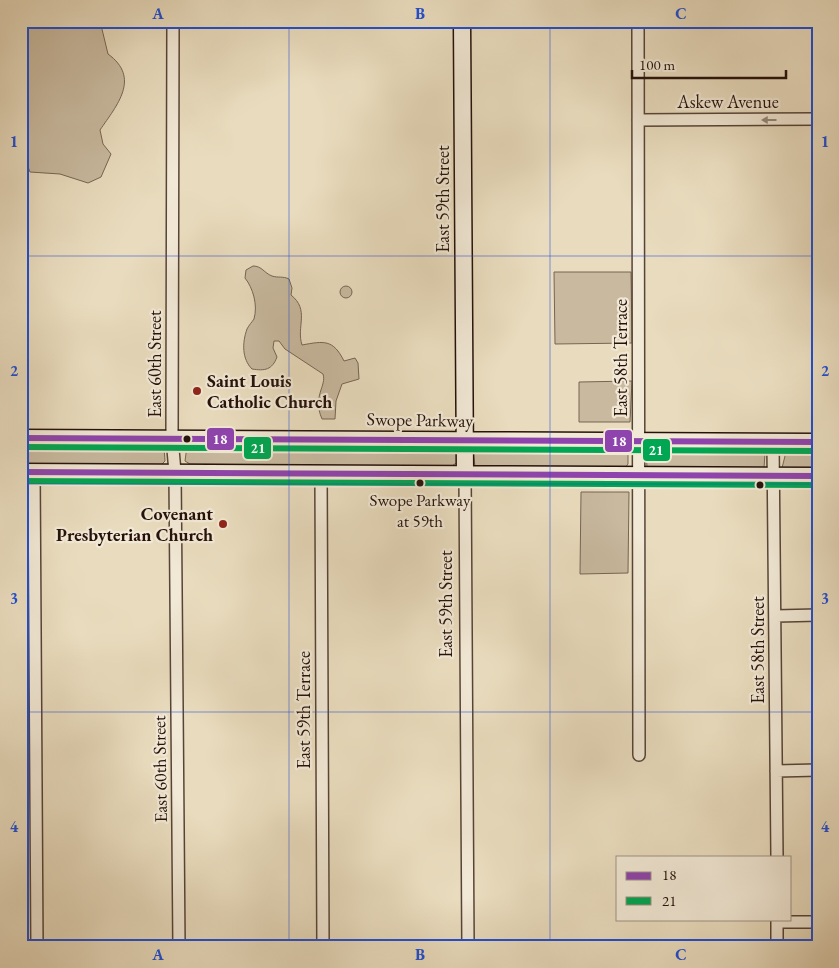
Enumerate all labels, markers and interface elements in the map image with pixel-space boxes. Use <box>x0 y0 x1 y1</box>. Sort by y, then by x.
text: A <box>151 3 164 24</box>
text: B <box>415 3 425 24</box>
text: C <box>675 3 687 24</box>
scale bar <box>632 48 785 80</box>
text: 100 m <box>639 55 676 74</box>
street label: Askew Avenue <box>676 90 779 113</box>
one-way arrow <box>761 116 777 124</box>
text: 1 <box>10 131 18 152</box>
text: 1 <box>821 131 829 152</box>
street label: East 59th Street <box>431 145 454 253</box>
street label: East 58th Terrace <box>609 299 632 417</box>
street label: East 60th Street <box>143 310 166 418</box>
text: 2 <box>10 360 19 381</box>
text: 2 <box>821 360 830 381</box>
place label: Saint Louis Catholic Church <box>207 369 332 413</box>
marker: Saint Louis Catholic Church <box>191 385 203 397</box>
street label: Swope Parkway <box>366 407 474 432</box>
line badge: 18 <box>206 427 235 451</box>
line badge: 18 <box>604 429 633 453</box>
text: 18 <box>213 430 227 448</box>
text: 18 <box>612 432 626 450</box>
unlabelled marker <box>182 434 192 444</box>
line badge: 21 <box>243 436 272 460</box>
line badge: 21 <box>642 438 671 462</box>
text: 21 <box>251 439 265 457</box>
text: 21 <box>649 441 663 459</box>
marker: Swope Parkway at 59th <box>415 478 425 488</box>
unlabelled marker <box>755 480 765 490</box>
place label: Swope Parkway at 59th <box>370 489 471 532</box>
place label: Covenant Presbyterian Church <box>56 502 213 546</box>
marker: Covenant Presbyterian Church <box>217 518 229 530</box>
street label: East 59th Street <box>434 550 457 658</box>
text: 3 <box>10 588 18 609</box>
text: 3 <box>821 588 829 609</box>
street label: East 58th Street <box>746 596 769 704</box>
street label: East 59th Terrace <box>292 651 315 769</box>
street label: East 60th Street <box>147 715 172 823</box>
text: 4 <box>10 816 19 837</box>
text: 4 <box>821 816 830 837</box>
legend <box>616 856 792 920</box>
text: 18 <box>662 865 676 884</box>
text: 21 <box>662 891 676 910</box>
text: A <box>151 944 164 965</box>
text: B <box>415 944 425 965</box>
text: C <box>675 944 687 965</box>

